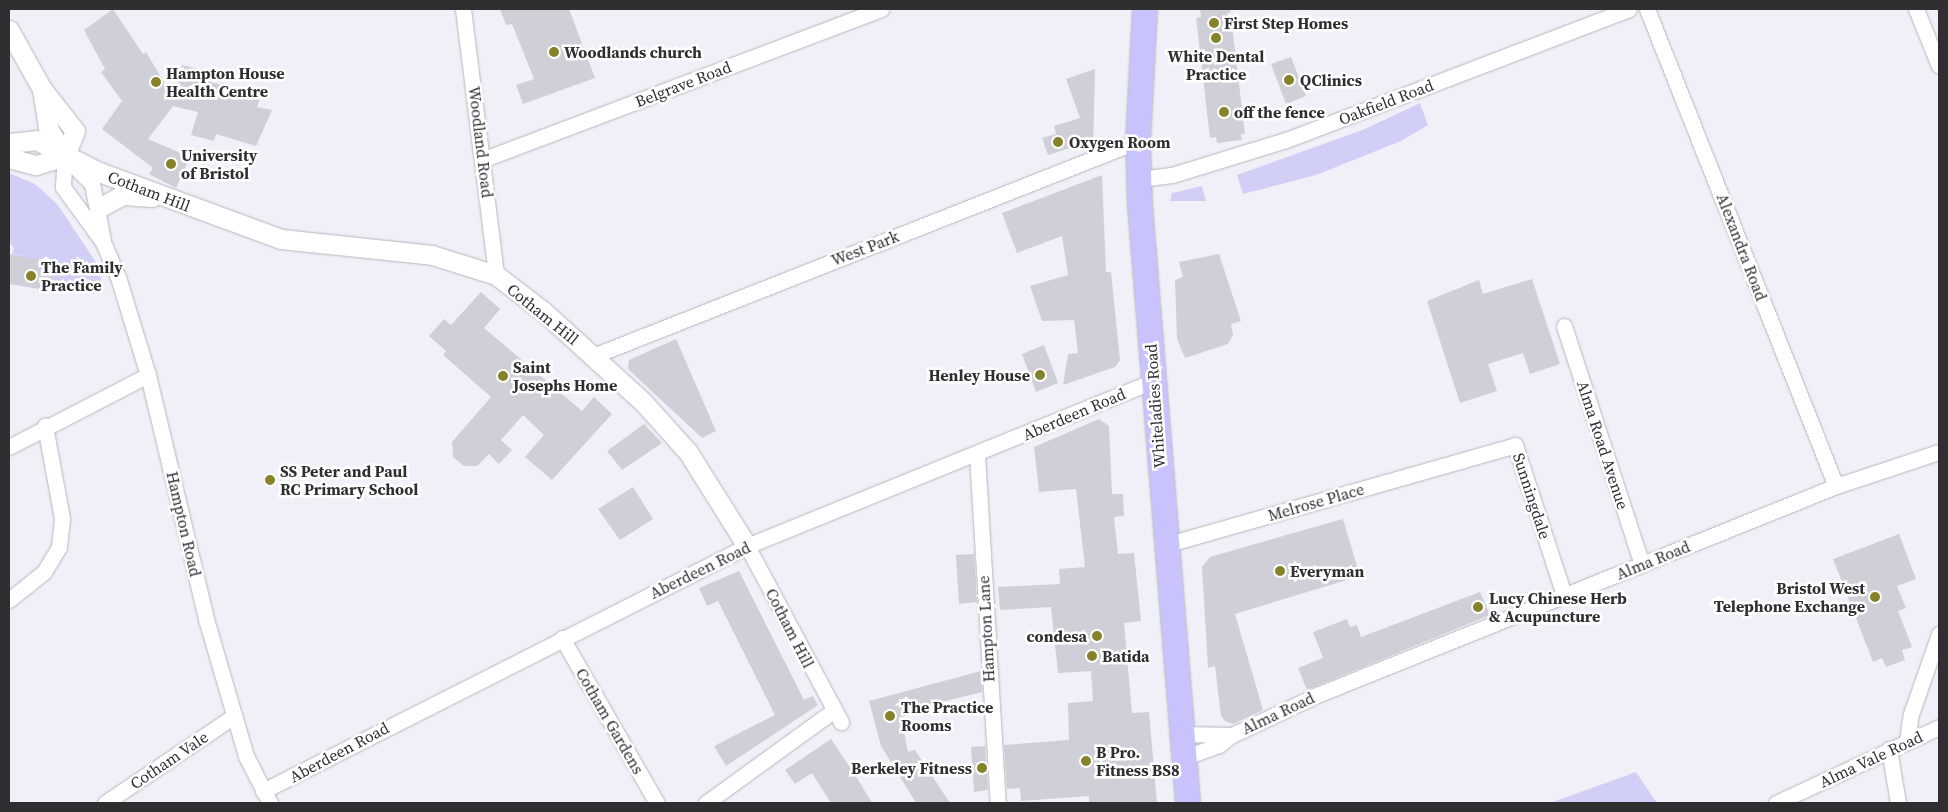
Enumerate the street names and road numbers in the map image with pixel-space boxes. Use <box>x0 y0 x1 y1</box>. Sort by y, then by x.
street label: Belgrave Road <box>632 57 734 111</box>
street label: Oakfield Road <box>1336 75 1436 129</box>
street label: Woodland Road <box>465 85 497 199</box>
street label: Cotham Hill <box>105 167 193 215</box>
street label: Alexandra Road <box>1713 191 1771 303</box>
street label: West Park <box>828 226 902 270</box>
street label: Cotham Hill <box>503 279 583 349</box>
street label: Whiteladies Road <box>1141 343 1169 469</box>
street label: Alma Road Avenue <box>1573 378 1633 512</box>
street label: Aberdeen Road <box>1020 384 1128 444</box>
street label: Sunningdale <box>1509 451 1555 541</box>
street label: Hampton Road <box>163 470 205 578</box>
street label: Melrose Place <box>1266 479 1366 525</box>
street label: Aberdeen Road <box>646 537 754 603</box>
street label: Alma Road <box>1613 537 1693 583</box>
street label: Hampton Lane <box>974 575 998 683</box>
street label: Cotham Hill <box>762 585 818 671</box>
street label: Cotham Gardens <box>572 665 648 777</box>
street label: Alma Road <box>1239 688 1317 738</box>
street label: Aberdeen Road <box>286 718 392 786</box>
street label: Cotham Vale <box>126 727 212 793</box>
street label: Alma Vale Road <box>1816 727 1926 791</box>

